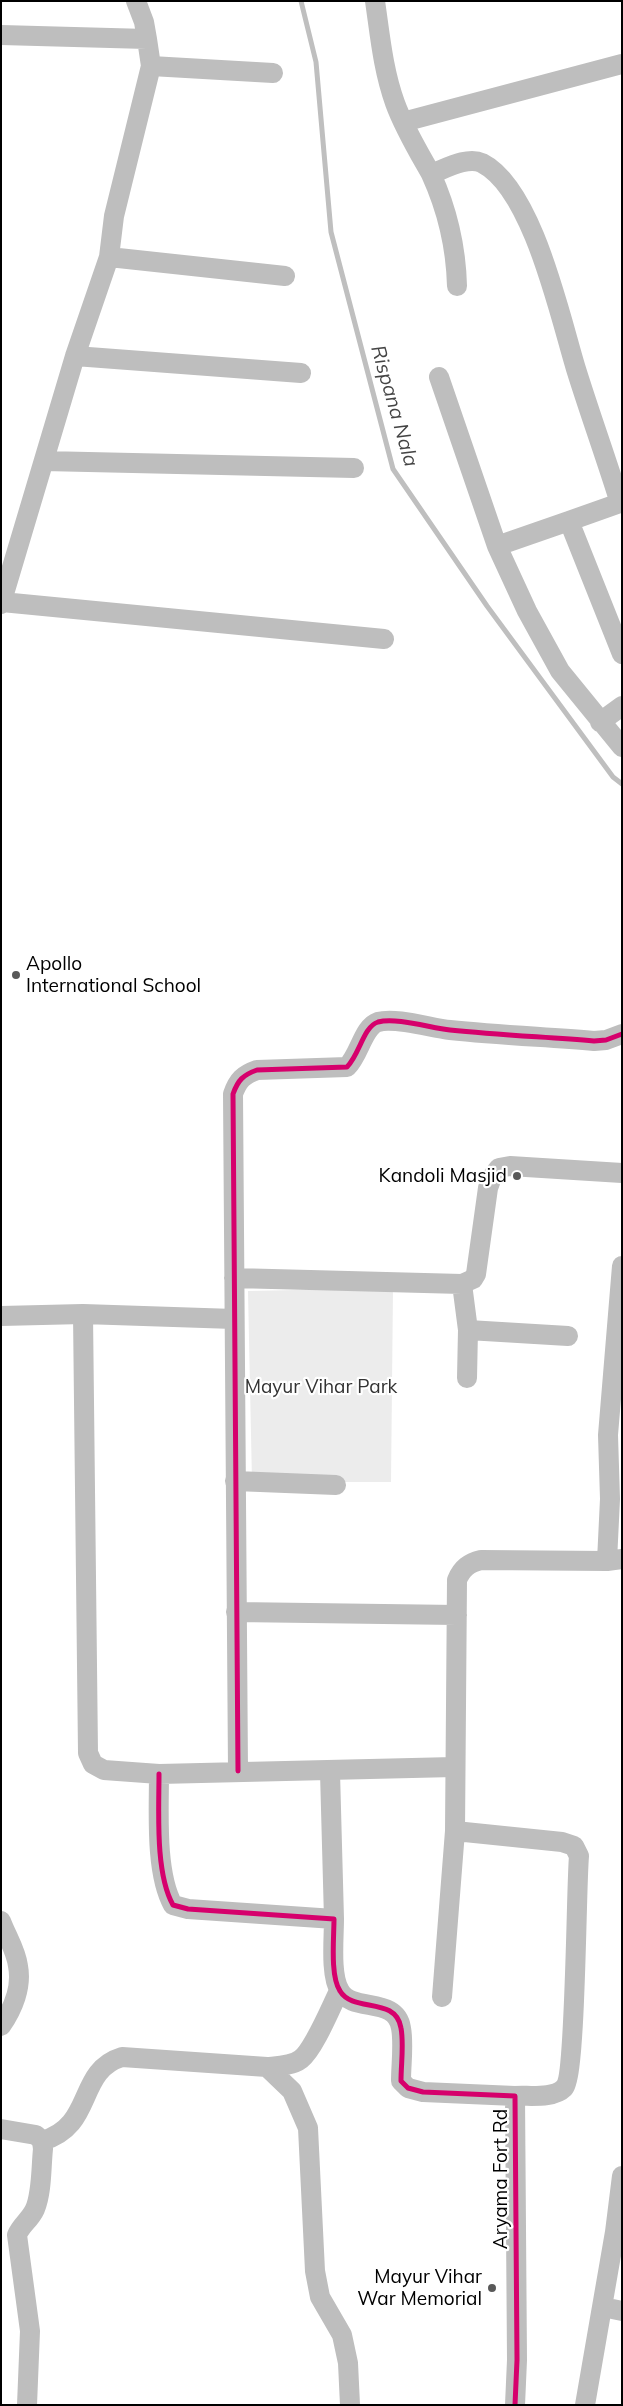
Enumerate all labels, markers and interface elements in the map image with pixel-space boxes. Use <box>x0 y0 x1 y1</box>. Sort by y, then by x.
water label: Rispana Nala <box>365 343 423 469</box>
place label: Apollo International School <box>26 953 201 997</box>
marker: Apollo International School <box>10 969 22 981</box>
place label: Kandoli Masjid <box>379 1165 507 1187</box>
marker: Kandoli Masjid <box>511 1170 523 1182</box>
park label: Mayur Vihar Park <box>245 1376 397 1398</box>
street label: Aryama Fort Rd <box>490 2109 512 2249</box>
place label: Mayur Vihar War Memorial <box>357 2266 482 2310</box>
marker: Mayur Vihar War Memorial <box>486 2282 498 2294</box>

